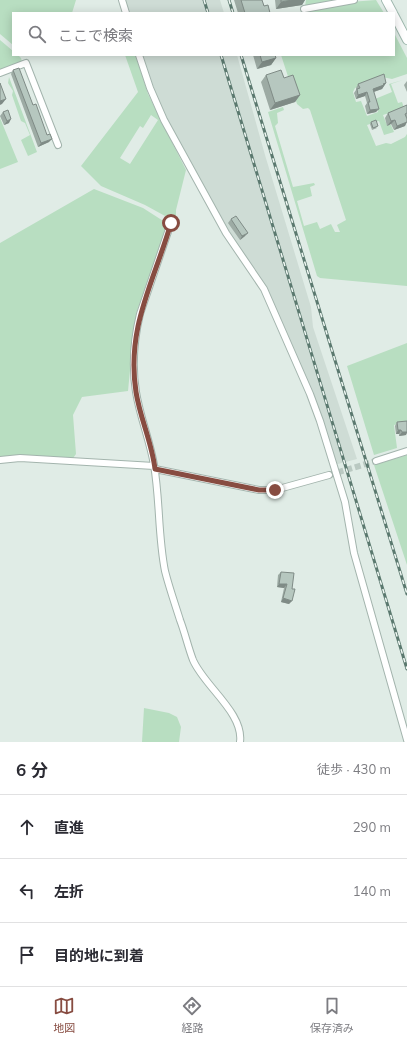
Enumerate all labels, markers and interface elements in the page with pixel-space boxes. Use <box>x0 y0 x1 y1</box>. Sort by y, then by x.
search box <box>12 12 395 56</box>
icon: search <box>26 23 48 45</box>
text: ここで検索 <box>58 26 133 45</box>
route start <box>162 214 180 232</box>
route end <box>266 481 284 499</box>
text: 6 分 <box>16 759 48 780</box>
text: 徒歩 · 430 m <box>317 761 391 777</box>
icon: ahead <box>16 816 38 838</box>
text: 直進 <box>54 818 84 837</box>
text: 290 m <box>353 819 391 835</box>
icon: left <box>16 880 38 902</box>
text: 左折 <box>54 882 84 901</box>
text: 140 m <box>353 883 391 899</box>
icon: arrive <box>16 944 38 966</box>
text: 目的地に到着 <box>54 946 144 965</box>
tab: 地図 <box>53 995 75 1035</box>
tab: 経路 <box>181 995 203 1035</box>
tab: 保存済み <box>310 995 354 1035</box>

